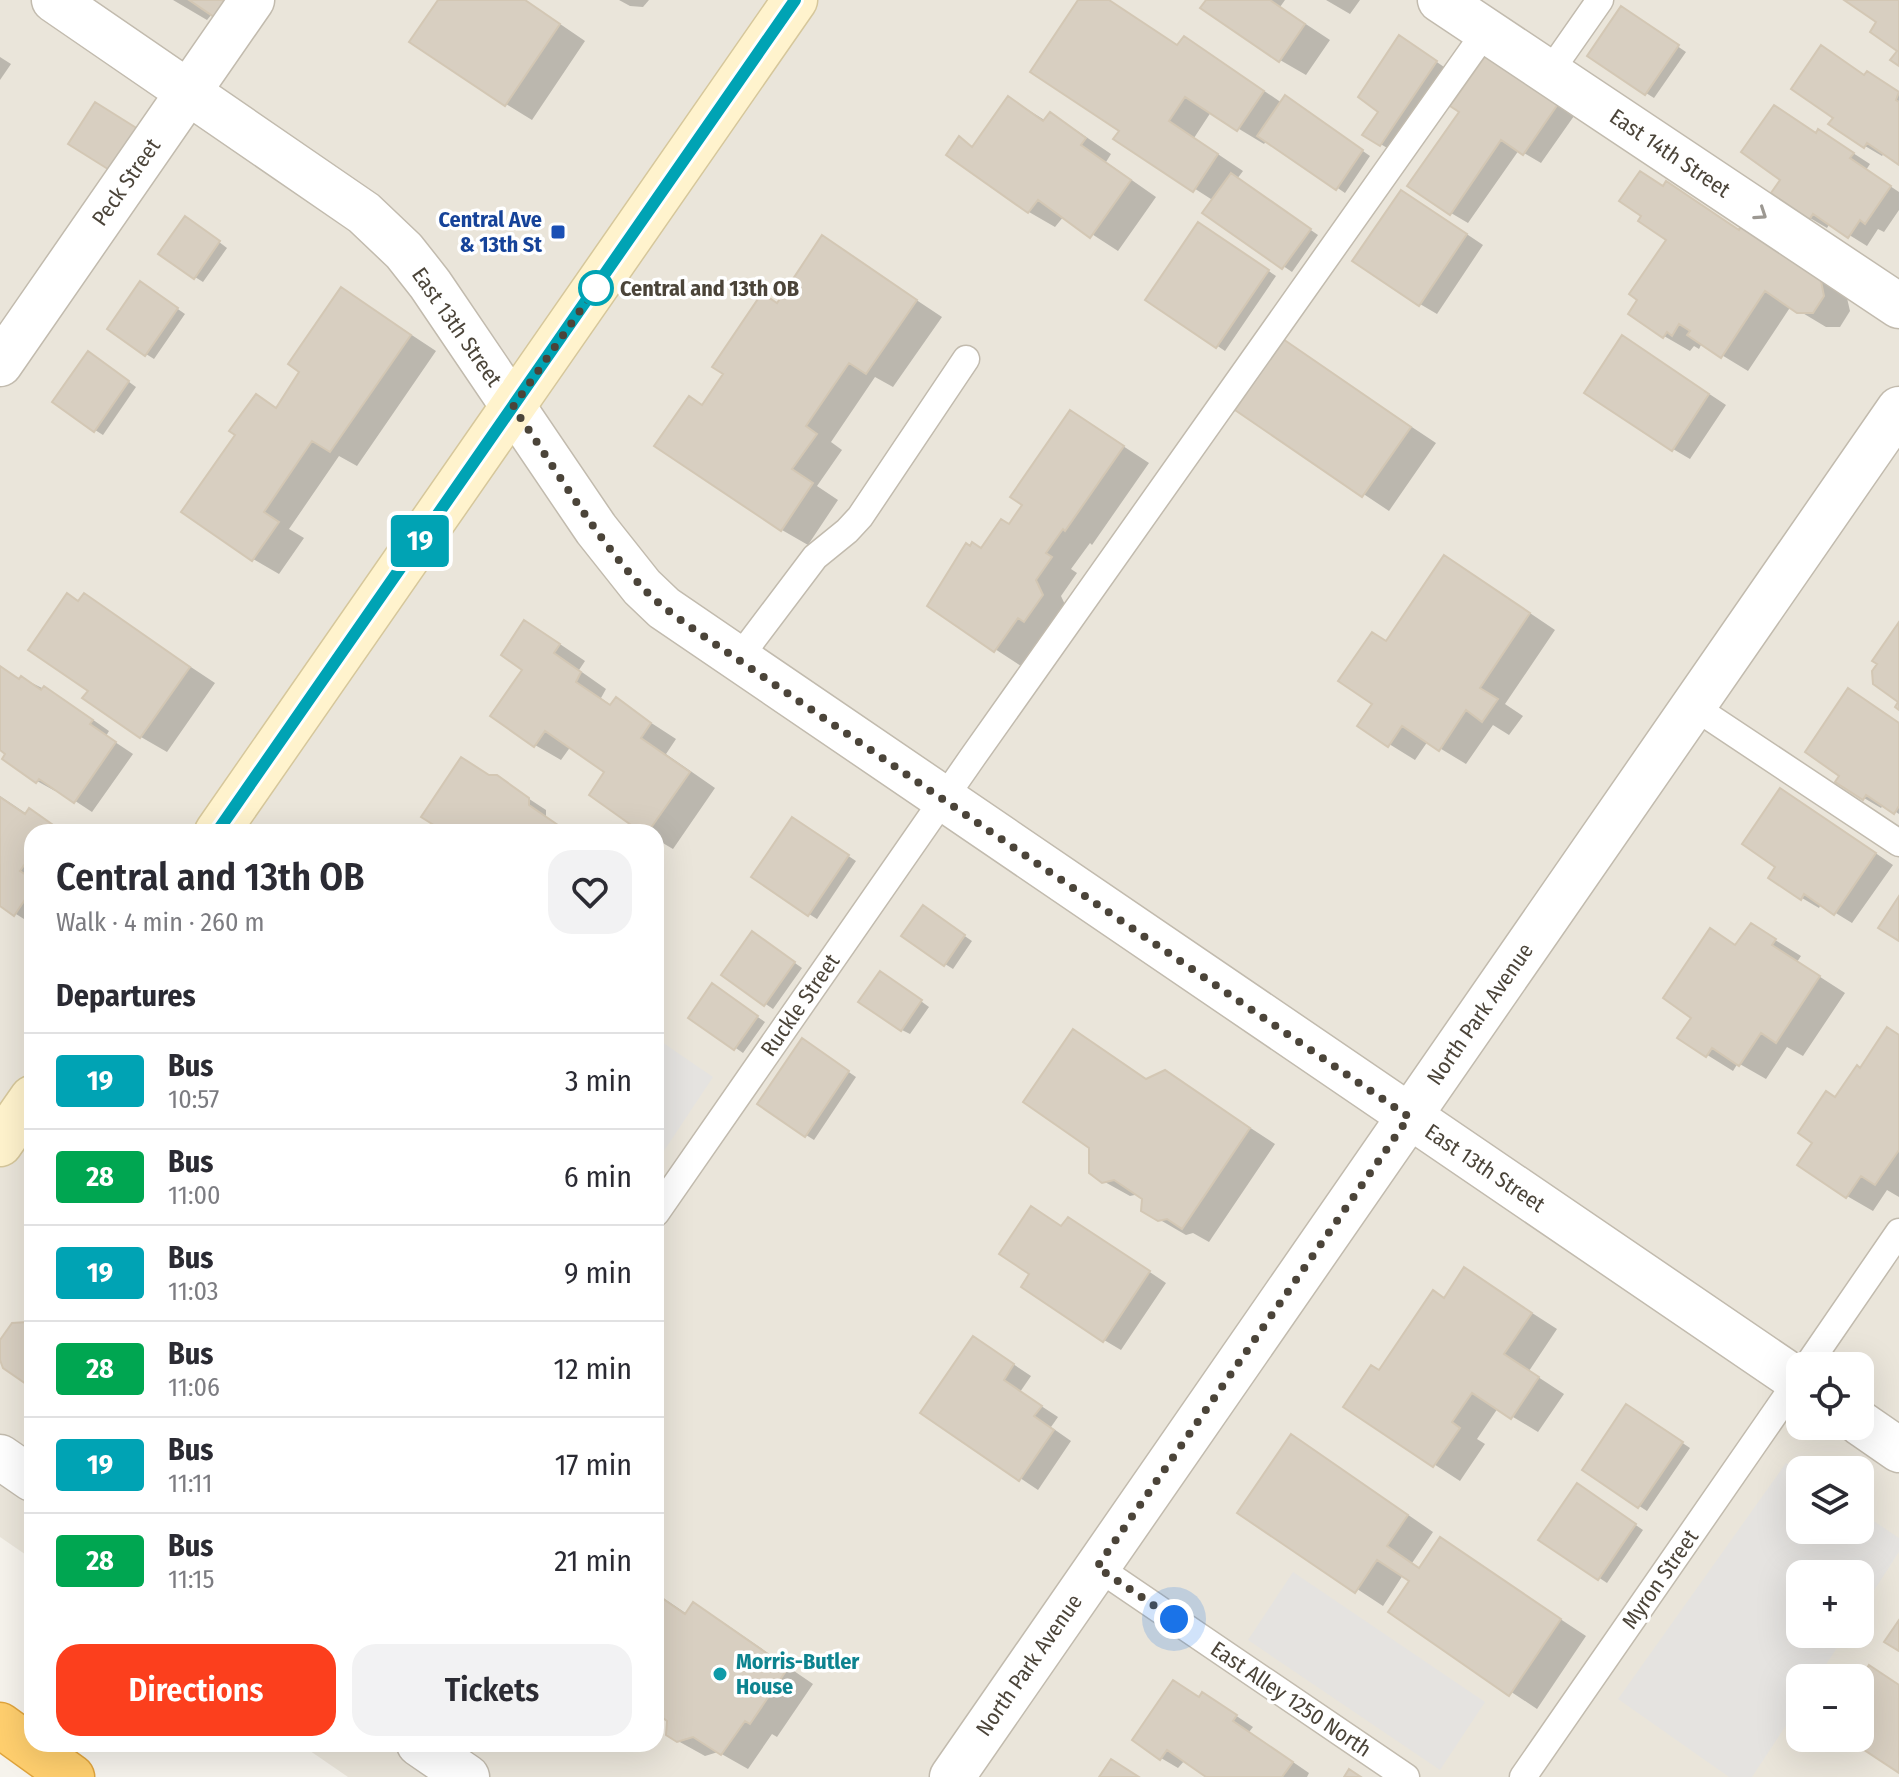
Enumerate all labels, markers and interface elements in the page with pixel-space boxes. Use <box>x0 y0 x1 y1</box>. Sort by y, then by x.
street label: East 14th Street <box>1605 103 1736 204</box>
street label: Peck Street <box>86 132 166 231</box>
one-way arrow <box>1753 204 1767 219</box>
place label: Central Ave & 13th St <box>439 206 542 258</box>
marker: Central Ave & 13th St <box>549 223 567 241</box>
street label: East 13th Street <box>406 262 508 392</box>
marker: Central and 13th OB <box>579 271 613 305</box>
place label: Central and 13th OB <box>620 275 799 302</box>
line badge: 19 <box>384 515 456 567</box>
text: 19 <box>407 524 433 557</box>
button: heart <box>548 850 632 934</box>
text: Central and 13th OB <box>56 854 364 900</box>
text: Walk · 4 min · 260 m <box>56 907 265 938</box>
street label: North Park Avenue <box>1421 938 1539 1090</box>
street label: Ruckle Street <box>755 948 846 1061</box>
text: Departures <box>56 978 196 1014</box>
text: Bus <box>168 1048 213 1084</box>
text: 3 min <box>565 1063 632 1099</box>
text: 19 <box>87 1064 113 1097</box>
text: 10:57 <box>168 1084 219 1115</box>
street label: East 13th Street <box>1420 1118 1551 1219</box>
text: Bus <box>168 1144 213 1180</box>
text: 6 min <box>564 1159 632 1195</box>
text: 28 <box>86 1160 114 1193</box>
text: 11:00 <box>168 1180 221 1211</box>
text: Bus <box>168 1240 213 1276</box>
text: 9 min <box>564 1255 632 1291</box>
text: 19 <box>87 1256 113 1289</box>
text: 11:03 <box>168 1276 218 1307</box>
text: Bus <box>168 1336 213 1372</box>
text: 12 min <box>554 1351 632 1387</box>
text: 28 <box>86 1352 114 1385</box>
map controls <box>1786 1352 1874 1752</box>
button: locate <box>1786 1352 1874 1440</box>
text: 11:06 <box>168 1372 220 1403</box>
text: Bus <box>168 1432 213 1468</box>
text: 17 min <box>555 1447 632 1483</box>
text: 19 <box>87 1448 113 1481</box>
button: layers <box>1786 1456 1874 1544</box>
text: 11:11 <box>168 1468 212 1499</box>
street label: Myron Street <box>1616 1524 1704 1634</box>
text: Bus <box>168 1528 213 1564</box>
text: 21 min <box>554 1543 632 1579</box>
text: 28 <box>86 1544 114 1577</box>
button: + <box>1786 1560 1874 1648</box>
text: 11:15 <box>168 1564 214 1595</box>
street label: North Park Avenue <box>970 1589 1088 1741</box>
your location <box>1154 1599 1194 1639</box>
street label: East Alley 1250 North <box>1206 1635 1376 1763</box>
button: Directions <box>56 1644 336 1736</box>
button: Tickets <box>352 1644 632 1736</box>
place label: Morris-Butler House <box>736 1648 860 1700</box>
button: − <box>1786 1664 1874 1752</box>
marker: Morris-Butler House <box>711 1665 729 1683</box>

